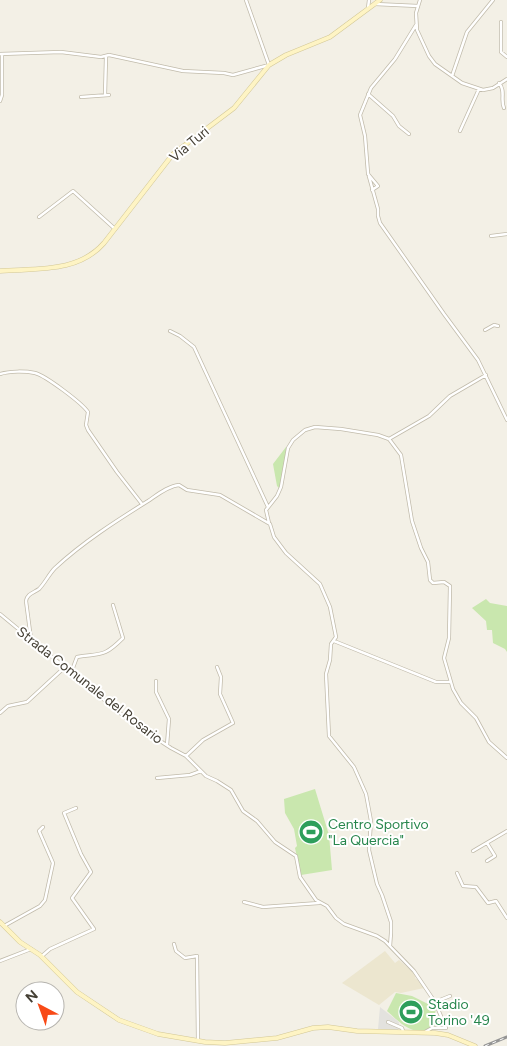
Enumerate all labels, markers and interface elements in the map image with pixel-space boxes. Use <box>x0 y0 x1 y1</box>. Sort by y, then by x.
street label: Via Turi <box>166 123 213 166</box>
street label: Strada Comunale del Rosario <box>13 623 166 748</box>
place label: Centro Sportivo "La Quercia" <box>328 816 429 849</box>
sports icon: Centro Sportivo "La Quercia" <box>298 819 324 845</box>
north arrow <box>15 981 65 1031</box>
text: N <box>22 987 41 1007</box>
place label: Stadio Torino '49 <box>428 996 490 1029</box>
sports icon: Stadio Torino '49 <box>398 999 424 1025</box>

